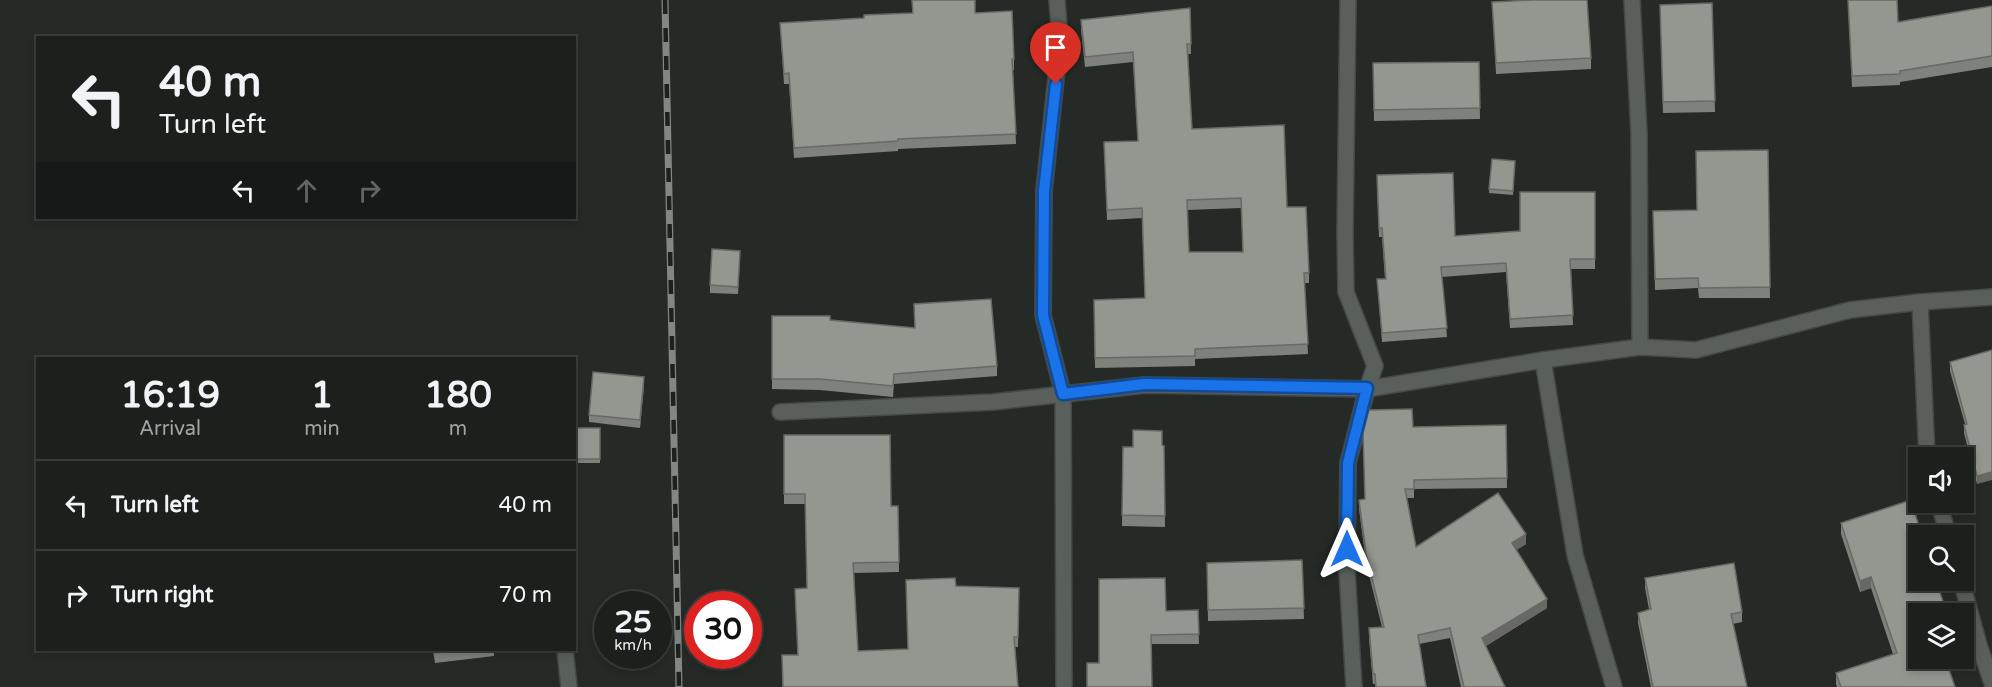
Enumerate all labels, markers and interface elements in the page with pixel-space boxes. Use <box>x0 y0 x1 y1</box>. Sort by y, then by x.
pin <box>1030 22 1081 84</box>
icon: arrive <box>1039 31 1072 64</box>
text: 40 m <box>159 57 261 108</box>
icon: left <box>60 60 138 138</box>
text: Turn left <box>159 108 266 141</box>
icon: left <box>227 174 260 207</box>
icon: ahead <box>290 174 323 207</box>
icon: right <box>353 174 386 207</box>
text: 16:19 <box>120 374 220 417</box>
text: 1 <box>311 374 333 417</box>
text: 180 <box>424 374 492 417</box>
text: Arrival <box>139 417 201 441</box>
text: min <box>304 417 340 441</box>
text: m <box>449 417 467 441</box>
map controls <box>1908 447 1974 669</box>
button: sound <box>1908 447 1974 513</box>
icon: left <box>60 489 93 522</box>
text: Turn left <box>111 492 199 518</box>
text: 40 m <box>498 492 552 518</box>
position arrow <box>1315 517 1379 581</box>
button: search <box>1908 525 1974 591</box>
icon: right <box>60 579 93 612</box>
text: Turn right <box>111 582 213 608</box>
text: 70 m <box>498 582 552 608</box>
speed limit sign: 30 <box>684 591 762 669</box>
button: layers <box>1908 603 1974 669</box>
text: 25 <box>614 604 652 641</box>
text: km/h <box>614 636 652 654</box>

